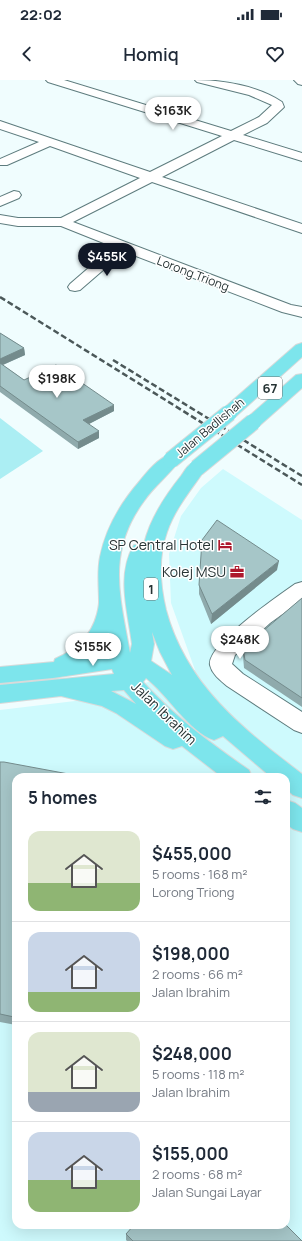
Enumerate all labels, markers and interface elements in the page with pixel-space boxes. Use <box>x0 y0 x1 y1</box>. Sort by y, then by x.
text: 22:02 <box>20 4 62 25</box>
text: Homiq <box>123 42 179 66</box>
icon: back <box>16 43 38 65</box>
icon: heart <box>264 43 286 65</box>
pin: $163K <box>145 97 201 131</box>
text: $163K <box>154 101 192 119</box>
pin: $455K <box>79 243 135 277</box>
text: $455K <box>87 247 127 265</box>
street label: Lorong Triong <box>155 252 232 295</box>
pin: $198K <box>29 365 85 399</box>
text: $198K <box>38 369 76 387</box>
road number: 67 <box>258 377 282 399</box>
street label: Jalan Badlishah <box>172 394 248 462</box>
place label: SP Central Hotel <box>109 535 214 554</box>
hotel icon: SP Central Hotel <box>217 537 233 553</box>
place label: Kolej MSU <box>162 562 226 581</box>
office icon: Kolej MSU <box>229 564 245 580</box>
road number: 1 <box>144 578 158 600</box>
pin: $248K <box>212 626 268 660</box>
text: $248K <box>220 630 260 648</box>
pin: $155K <box>65 633 121 667</box>
text: $155K <box>74 637 112 655</box>
street label: Jalan Ibrahim <box>128 677 201 749</box>
text: 5 homes <box>28 786 97 809</box>
icon: filters <box>252 786 274 808</box>
text: $455,000 <box>152 842 232 865</box>
icon: home <box>60 847 108 895</box>
text: 5 rooms · 168 m² <box>152 865 248 883</box>
text: Lorong Triong <box>152 883 235 901</box>
text: $198,000 <box>152 942 230 965</box>
icon: home <box>60 948 108 996</box>
text: 2 rooms · 66 m² <box>152 965 243 983</box>
text: Jalan Ibrahim <box>152 983 230 1001</box>
text: $248,000 <box>152 1042 232 1065</box>
icon: home <box>60 1048 108 1096</box>
text: 5 rooms · 118 m² <box>152 1065 245 1083</box>
text: Jalan Ibrahim <box>152 1083 230 1101</box>
text: $155,000 <box>152 1142 229 1165</box>
icon: home <box>60 1148 108 1196</box>
text: 2 rooms · 68 m² <box>152 1165 242 1183</box>
text: Jalan Sungai Layar <box>152 1183 262 1201</box>

